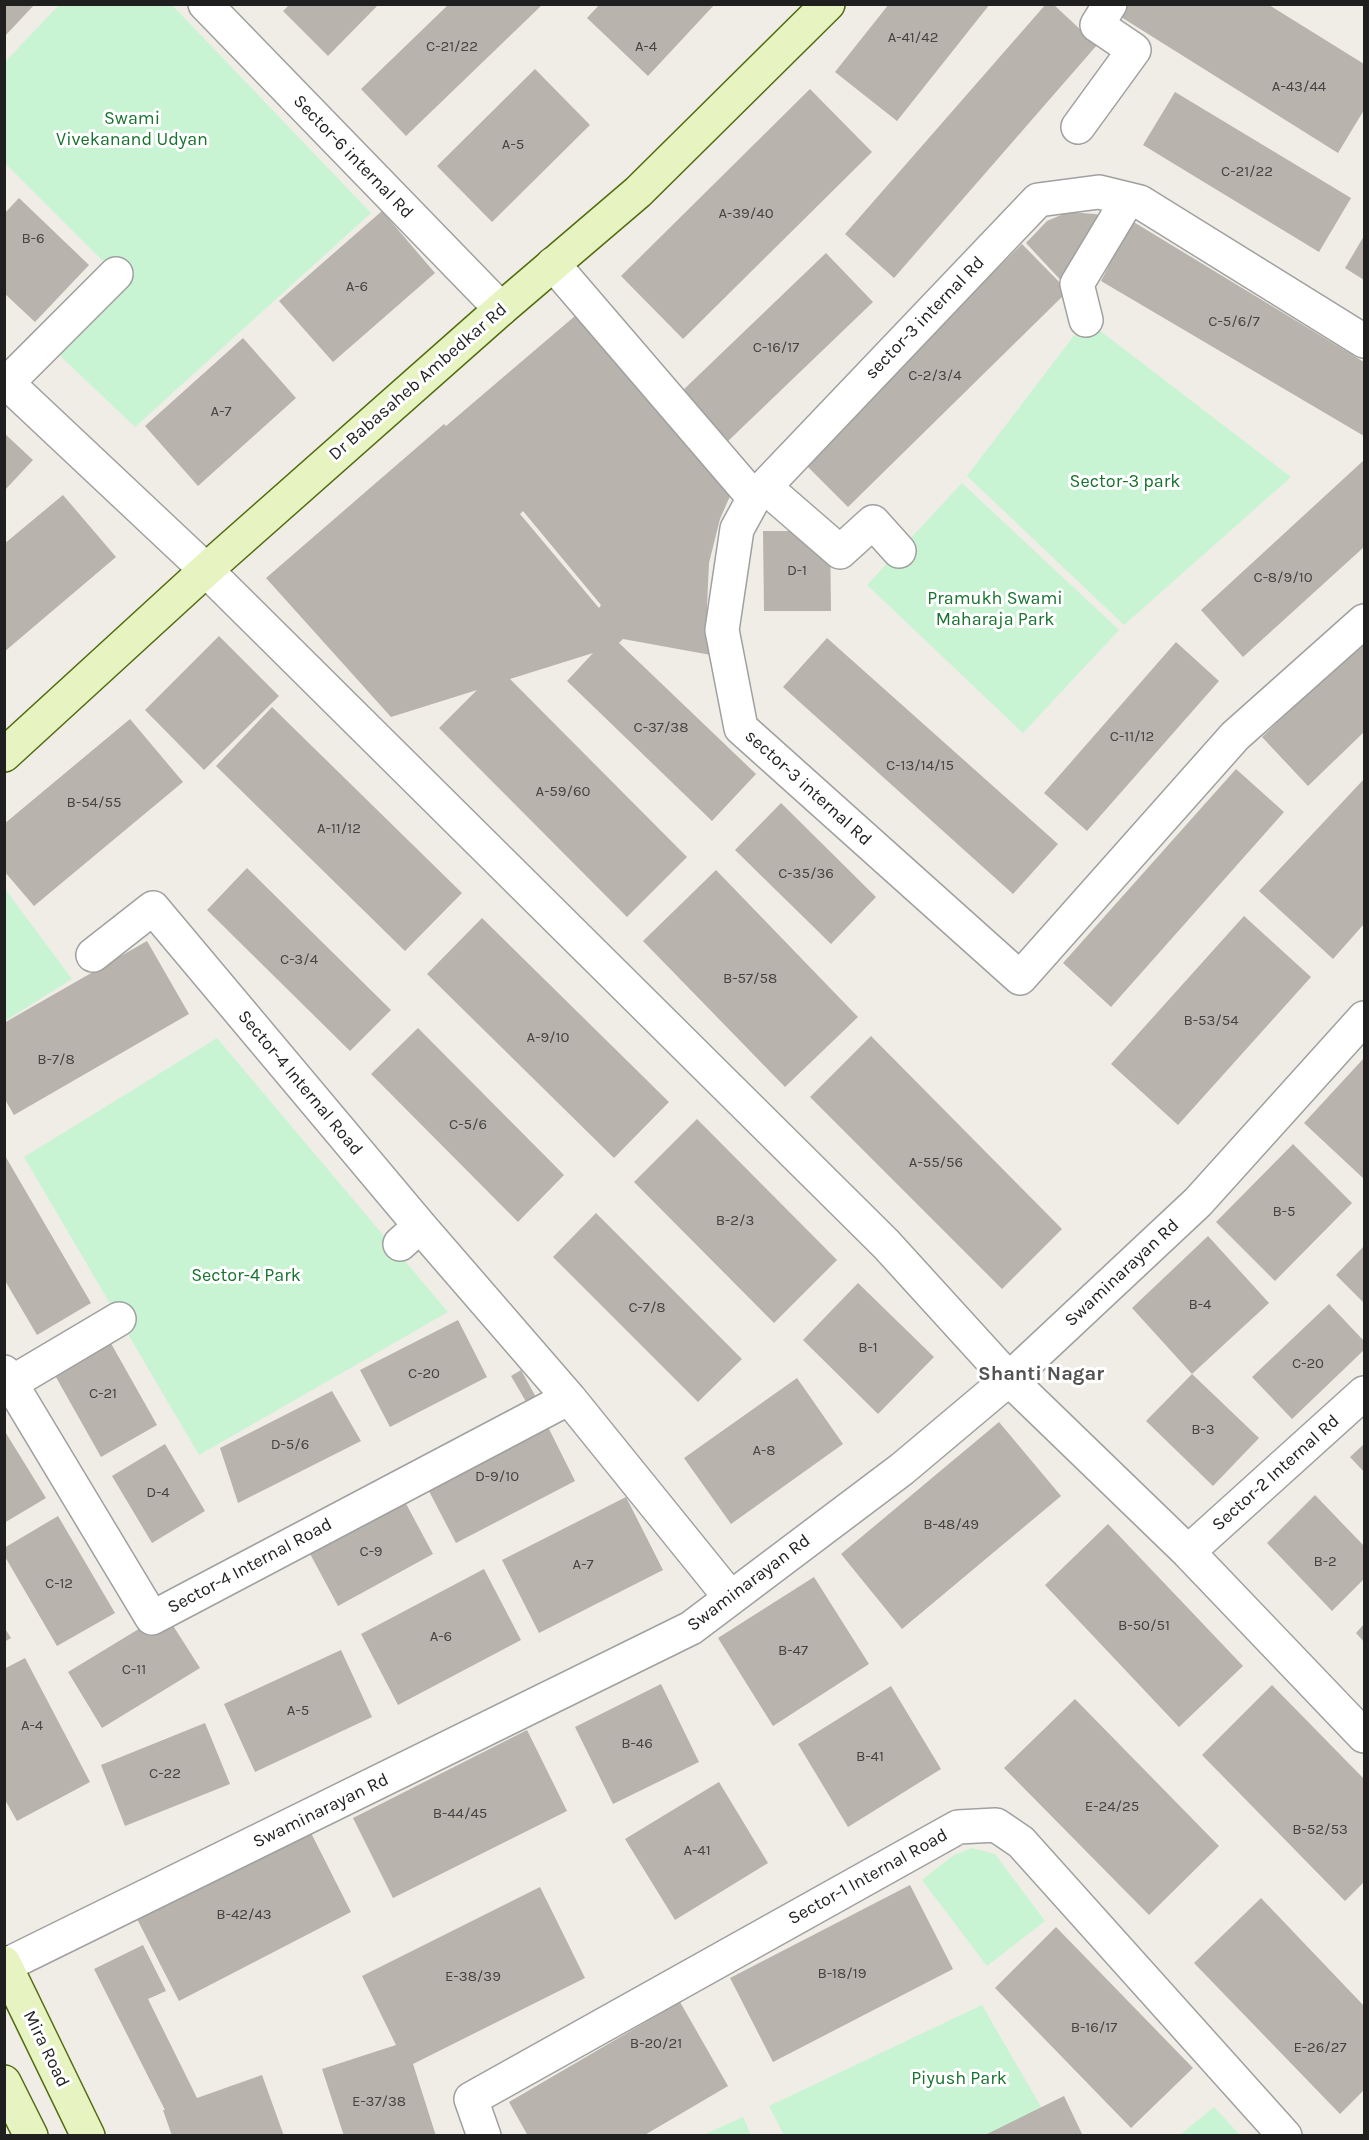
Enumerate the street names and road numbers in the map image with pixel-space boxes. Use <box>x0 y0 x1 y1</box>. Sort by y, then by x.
street label: Sector-6 internal Rd <box>288 91 418 223</box>
street label: sector-3 internal Rd <box>861 252 989 384</box>
street label: Dr Babasaheb Ambedkar Rd <box>324 299 512 465</box>
street label: sector-3 internal Rd <box>740 726 876 850</box>
street label: Sector-4 Internal Road <box>233 1006 367 1160</box>
street label: Swaminarayan Rd <box>1060 1215 1184 1331</box>
street label: Sector-2 Internal Rd <box>1208 1410 1344 1536</box>
street label: Sector-4 Internal Road <box>164 1513 336 1619</box>
street label: Swaminarayan Rd <box>683 1530 815 1636</box>
street label: Swaminarayan Rd <box>250 1769 392 1853</box>
street label: Sector-1 Internal Road <box>785 1824 951 1930</box>
street label: Mira Road <box>18 2007 74 2091</box>

